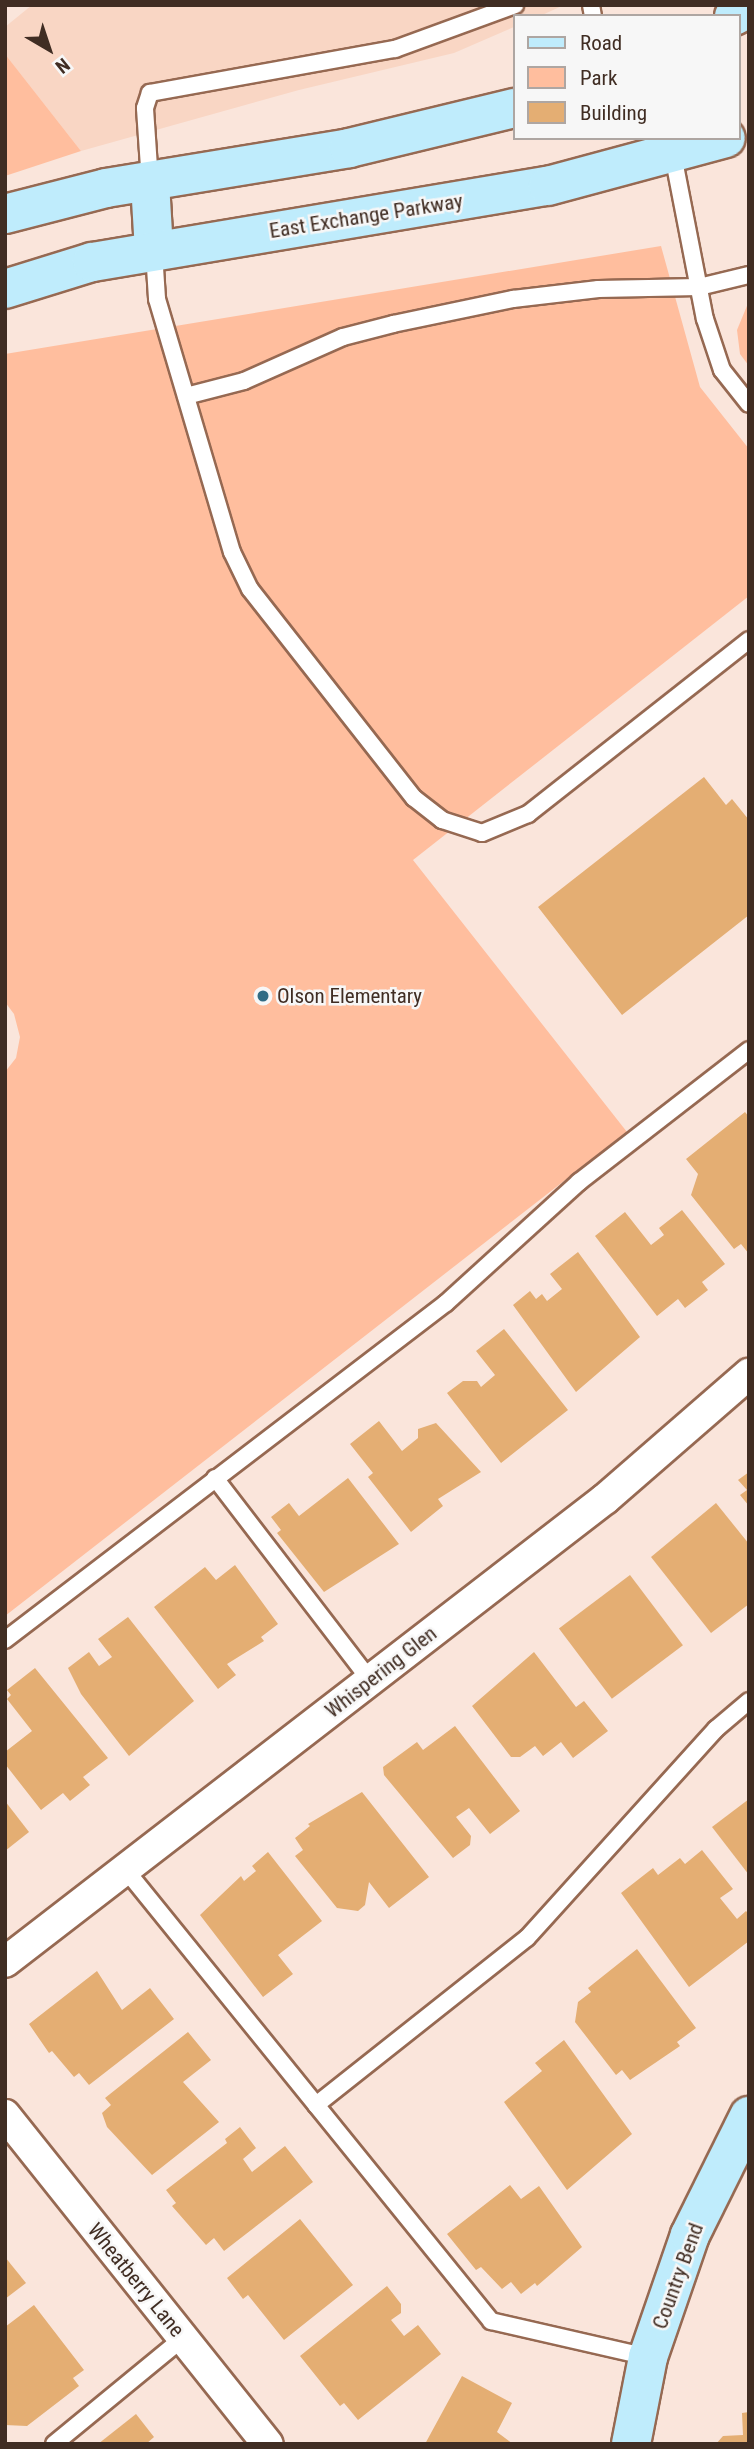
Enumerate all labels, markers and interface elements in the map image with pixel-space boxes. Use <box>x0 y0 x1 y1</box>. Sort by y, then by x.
north arrow <box>14 14 84 84</box>
legend <box>512 14 740 140</box>
text: Road <box>580 31 622 55</box>
text: N <box>51 53 74 78</box>
text: Park <box>580 66 617 90</box>
text: Building <box>580 101 647 125</box>
street label: East Exchange Parkway <box>268 188 464 244</box>
place label: Olson Elementary <box>277 983 422 1009</box>
marker: Olson Elementary <box>255 988 271 1004</box>
street label: Whispering Glen <box>320 1621 442 1723</box>
street label: Wheatberry Lane <box>82 2218 190 2342</box>
street label: Country Bend <box>647 2220 709 2332</box>

